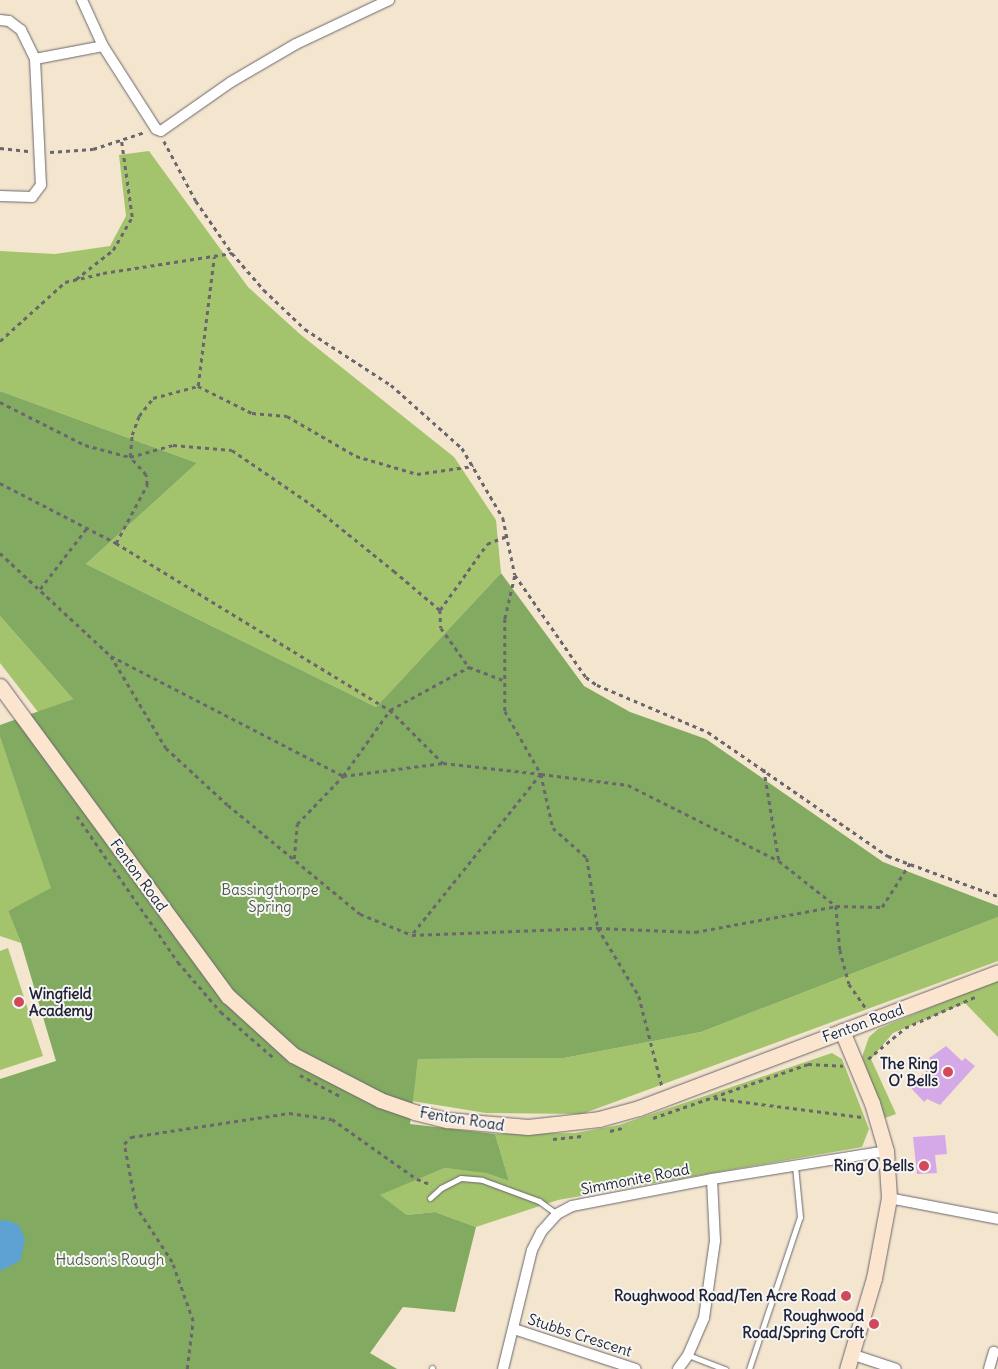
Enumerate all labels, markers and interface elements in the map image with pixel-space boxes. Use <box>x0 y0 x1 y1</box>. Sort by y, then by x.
street label: Fenton Road <box>107 835 171 915</box>
park label: Bassingthorpe Spring <box>221 880 319 915</box>
place label: Wingfield Academy <box>29 984 93 1019</box>
marker: Wingfield Academy <box>13 996 25 1008</box>
street label: Fenton Road <box>820 1000 906 1046</box>
place label: The Ring O' Bells <box>880 1054 938 1089</box>
marker: The Ring O' Bells <box>942 1066 954 1078</box>
street label: Fenton Road <box>419 1103 505 1135</box>
place label: Ring O Bells <box>834 1157 914 1175</box>
street label: Simmonite Road <box>579 1160 691 1198</box>
marker: Ring O Bells <box>918 1160 930 1172</box>
park label: Hudson's Rough <box>56 1251 164 1269</box>
place label: Roughwood Road/Ten Acre Road <box>614 1287 836 1305</box>
marker: Roughwood Road/Ten Acre Road <box>840 1290 852 1302</box>
place label: Roughwood Road/Spring Croft <box>742 1306 864 1341</box>
street label: Stubbs Crescent <box>526 1310 634 1360</box>
marker: Roughwood Road/Spring Croft <box>868 1318 880 1330</box>

